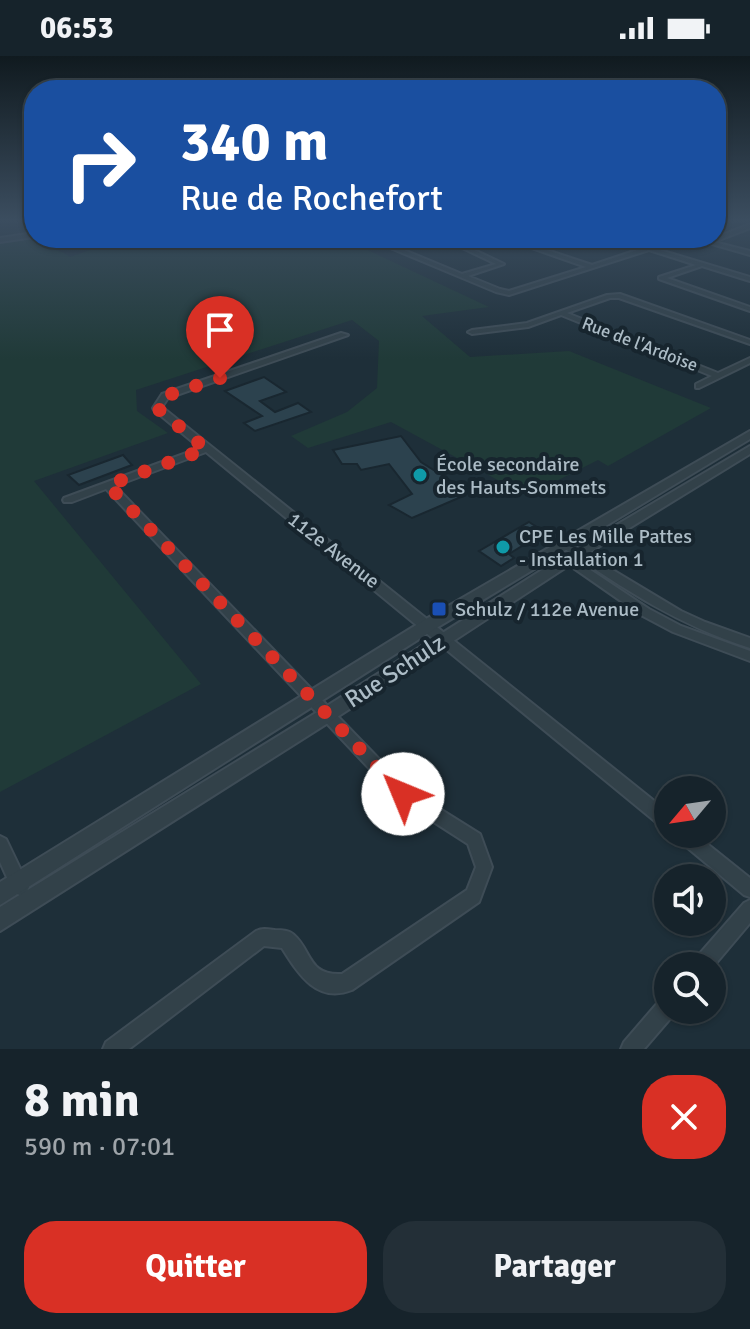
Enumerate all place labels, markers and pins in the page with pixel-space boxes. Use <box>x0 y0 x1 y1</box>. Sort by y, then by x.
pin <box>186 296 254 378</box>
place label: École secondaire des Hauts-Sommets <box>436 452 606 500</box>
marker: École secondaire des Hauts-Sommets <box>411 466 429 484</box>
place label: CPE Les Mille Pattes - Installation 1 <box>519 524 692 572</box>
marker: CPE Les Mille Pattes - Installation 1 <box>494 538 512 556</box>
place label: Schulz / 112e Avenue <box>455 597 639 622</box>
marker: Schulz / 112e Avenue <box>430 600 448 618</box>

